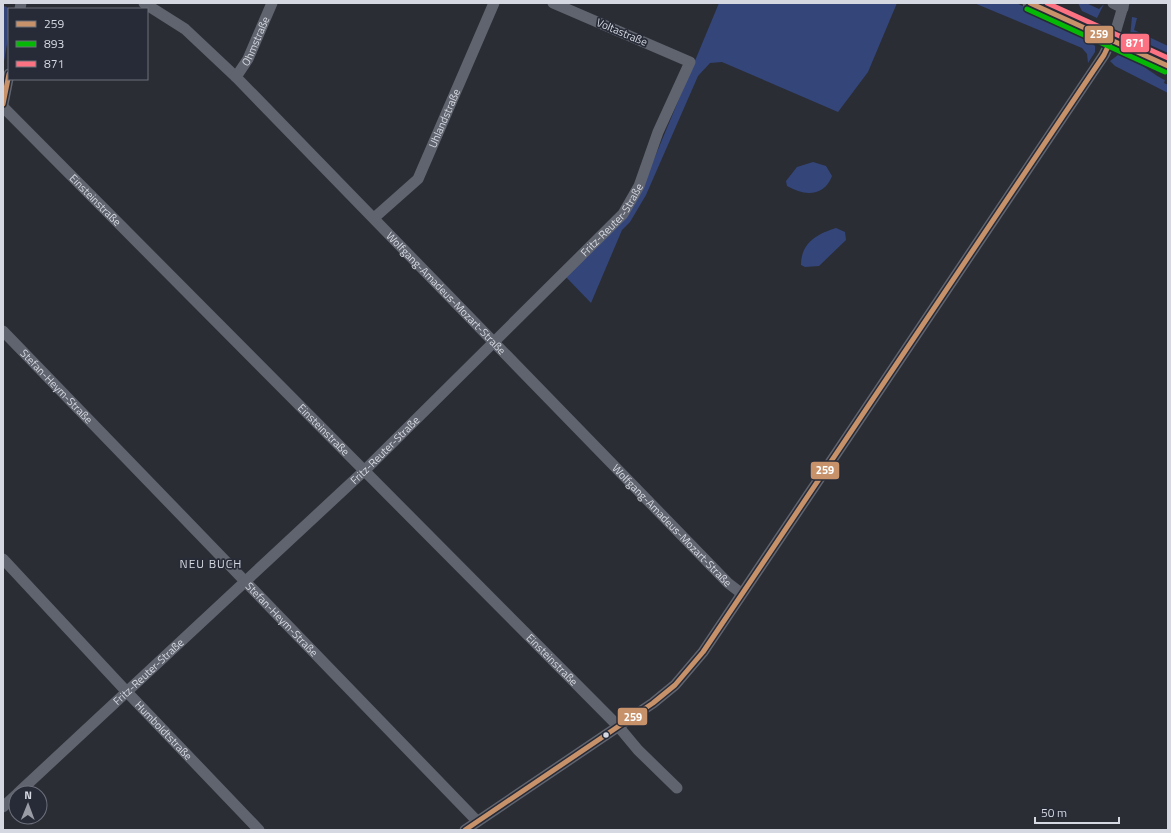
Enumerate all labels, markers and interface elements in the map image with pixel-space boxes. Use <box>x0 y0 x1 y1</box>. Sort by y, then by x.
legend <box>8 8 148 80</box>
street label: Ohmstraße <box>237 13 274 69</box>
text: 259 <box>44 14 64 33</box>
street label: Voltastraße <box>594 14 650 50</box>
line badge: 259 <box>1084 25 1114 44</box>
text: 259 <box>1090 26 1108 42</box>
line badge: 871 <box>1120 33 1150 53</box>
text: 893 <box>44 34 64 53</box>
text: 871 <box>1126 35 1144 51</box>
text: 871 <box>44 54 64 73</box>
street label: Uhlandstraße <box>424 86 464 150</box>
street label: Einsteinstraße <box>66 170 125 230</box>
street label: Fritz-Reuter-Straße <box>577 180 647 260</box>
street label: Wolfgang-Amadeus-Mozart-Straße <box>383 228 510 358</box>
street label: Stefan-Heym-Straße <box>17 346 97 427</box>
street label: Einsteinstraße <box>294 400 353 460</box>
street label: Fritz-Reuter-Straße <box>347 412 423 488</box>
street label: Wolfgang-Amadeus-Mozart-Straße <box>609 460 736 591</box>
line badge: 259 <box>810 461 840 480</box>
text: 259 <box>816 462 834 478</box>
district label: NEU BUCH <box>180 554 242 573</box>
street label: Stefan-Heym-Straße <box>242 578 322 660</box>
street label: Einsteinstraße <box>523 630 582 690</box>
street label: Fritz-Reuter-Straße <box>109 634 188 709</box>
street label: Humboldtstraße <box>131 697 196 764</box>
line badge: 259 <box>617 707 648 726</box>
text: 259 <box>624 709 642 725</box>
unlabelled marker <box>601 730 611 740</box>
north arrow <box>8 785 48 825</box>
text: N <box>24 787 32 803</box>
scale bar <box>1035 799 1119 825</box>
text: 50 m <box>1041 803 1067 822</box>

